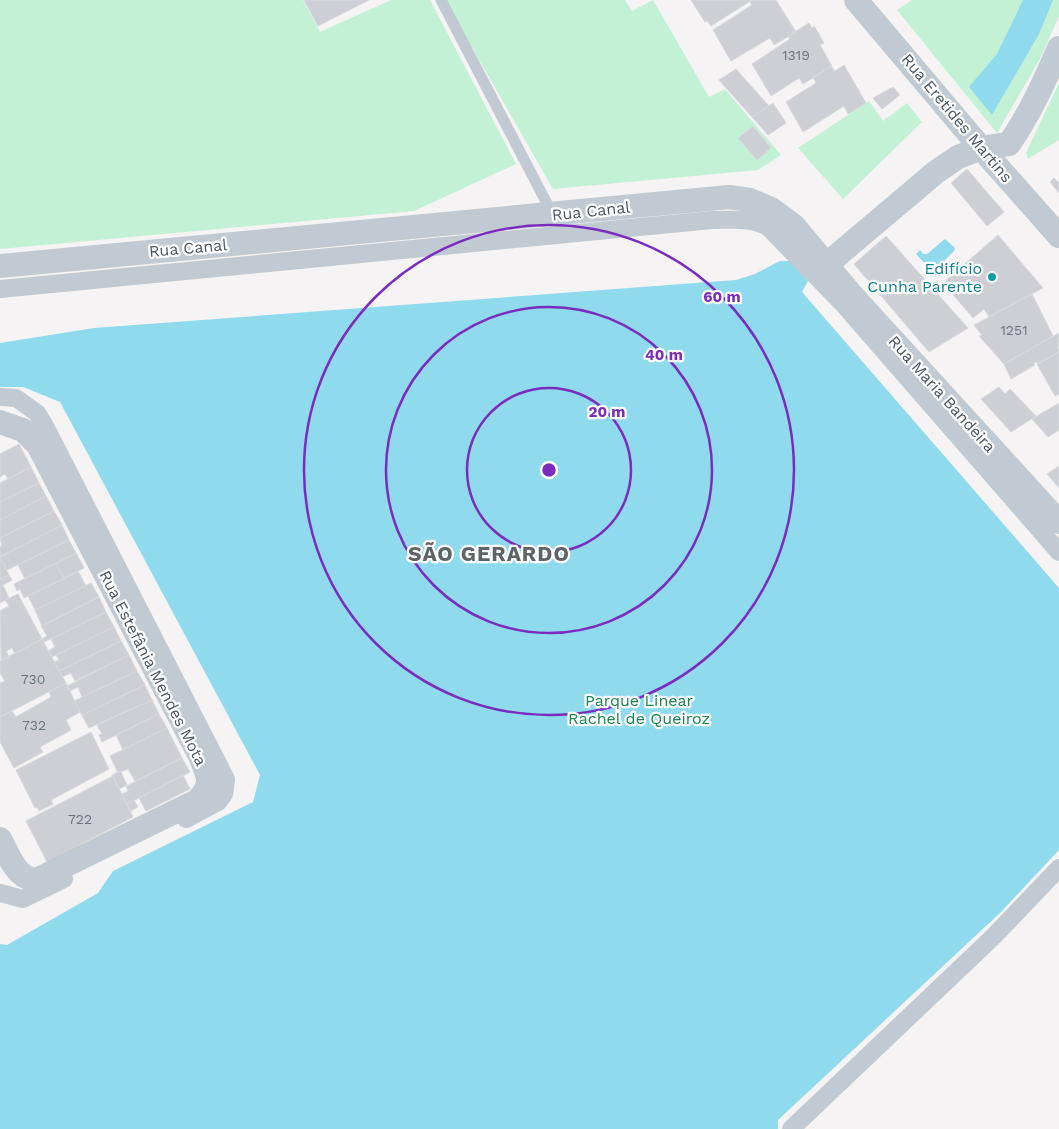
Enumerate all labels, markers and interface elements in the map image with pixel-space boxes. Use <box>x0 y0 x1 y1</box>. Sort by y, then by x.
house number: 1319 <box>782 47 810 63</box>
street label: Rua Eretides Martins <box>898 50 1016 186</box>
street label: Rua Canal <box>551 197 631 225</box>
street label: Rua Canal <box>148 235 228 261</box>
place label: Edifício Cunha Parente <box>867 259 982 296</box>
marker: Edifício Cunha Parente <box>986 271 998 283</box>
text: 60 m <box>703 288 741 306</box>
house number: 1251 <box>1000 322 1028 338</box>
street label: Rua Maria Bandeira <box>885 332 999 456</box>
text: 40 m <box>645 346 683 364</box>
text: 20 m <box>588 403 626 421</box>
centre of rings <box>540 461 558 479</box>
district label: SÃO GERARDO <box>408 541 570 566</box>
street label: Rua Estefânia Mendes Mota <box>95 567 211 769</box>
house number: 730 <box>21 671 45 687</box>
park label: Parque Linear Rachel de Queiroz <box>568 691 710 728</box>
house number: 732 <box>22 717 46 733</box>
house number: 722 <box>68 811 92 827</box>

